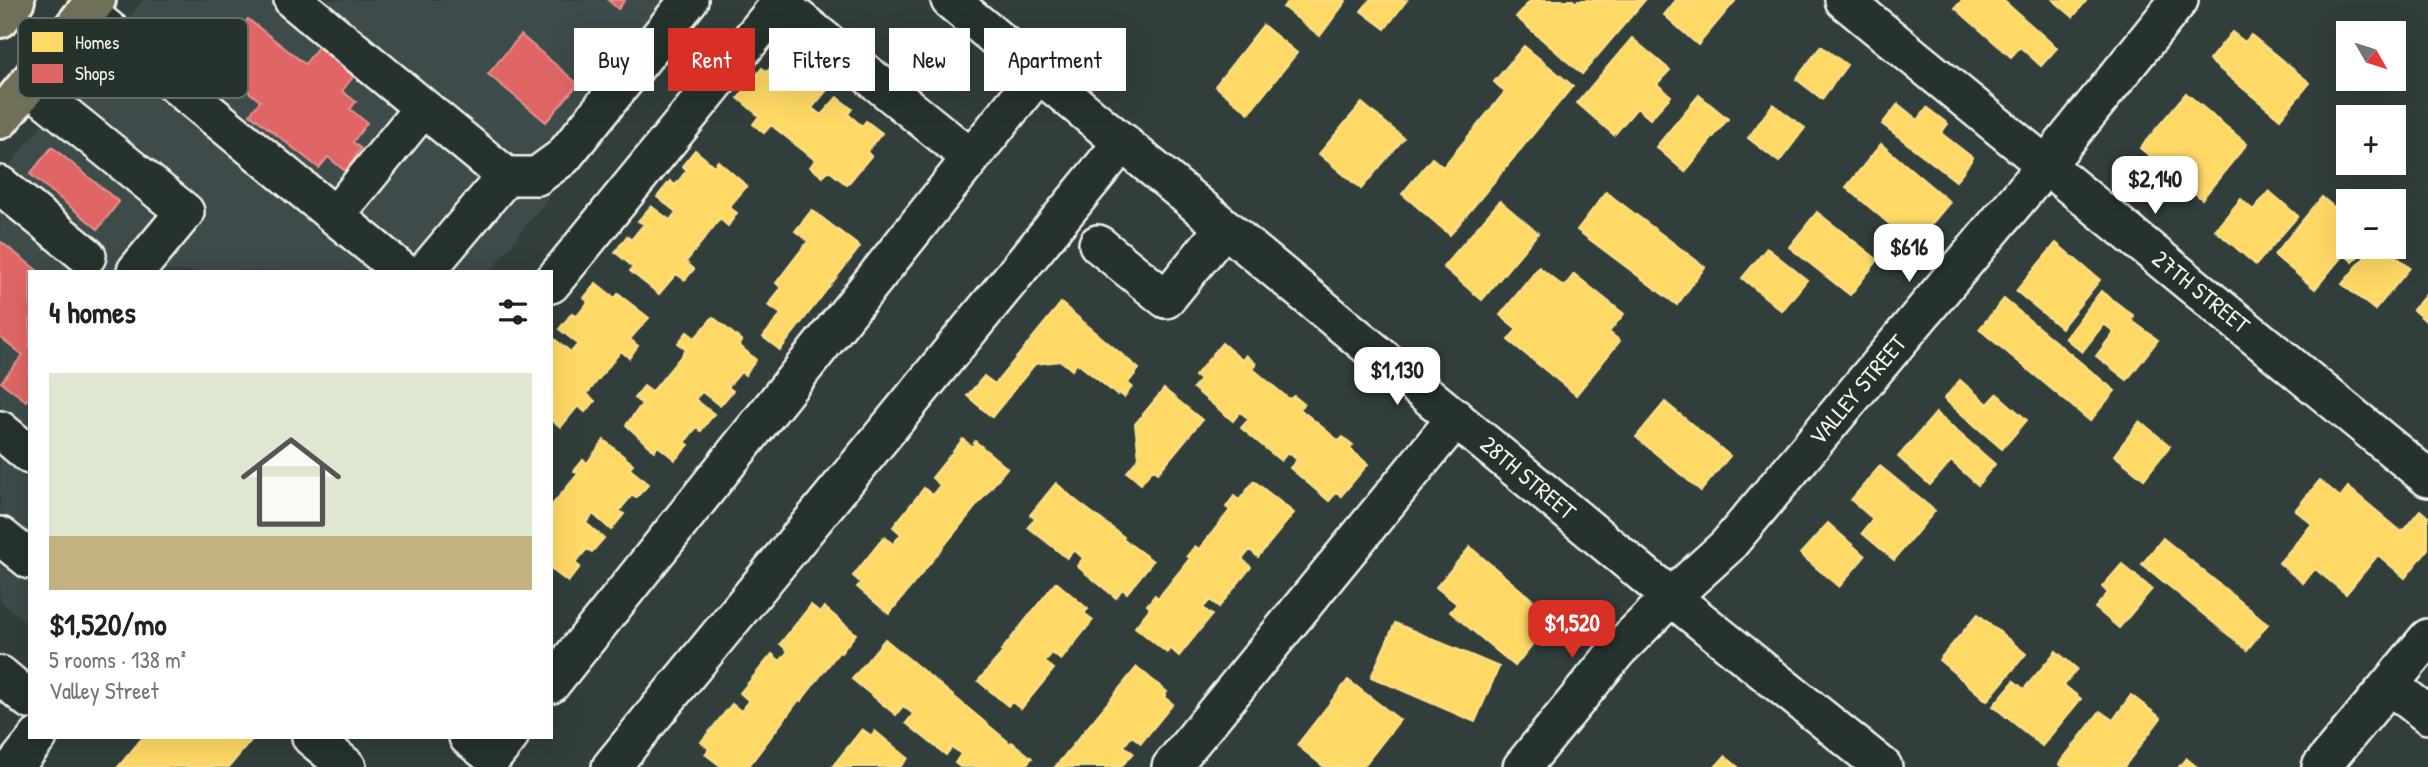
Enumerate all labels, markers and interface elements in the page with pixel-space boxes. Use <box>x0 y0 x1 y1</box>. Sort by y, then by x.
legend <box>18 18 248 98</box>
north arrow <box>2336 21 2406 91</box>
map controls <box>2336 21 2406 259</box>
chip: Buy <box>574 28 654 91</box>
chip: Rent <box>668 28 755 91</box>
chip: Filters <box>769 28 875 91</box>
chip: New <box>889 28 970 91</box>
chip: Apartment <box>984 28 1126 91</box>
text: Homes <box>75 29 119 55</box>
text: Shops <box>75 60 115 86</box>
button: + <box>2336 105 2406 175</box>
pin: $2,140 <box>2098 156 2212 216</box>
text: $2,140 <box>2128 163 2182 194</box>
button: − <box>2336 189 2406 259</box>
pin: $616 <box>1868 224 1950 284</box>
text: $616 <box>1890 231 1928 262</box>
street label: 27TH STREET <box>2146 242 2258 341</box>
text: 4 homes <box>49 292 136 332</box>
icon: filters <box>494 293 532 331</box>
street label: VALLEY STREET <box>1801 327 1913 451</box>
pin: $1,130 <box>1340 348 1454 407</box>
text: $1,130 <box>1370 354 1424 385</box>
icon: home <box>228 419 354 545</box>
street label: 28TH STREET <box>1474 428 1584 527</box>
pin: $1,520 <box>1515 600 1629 660</box>
text: $1,520/mo <box>49 604 167 644</box>
text: $1,520 <box>1544 607 1600 638</box>
text: 5 rooms · 138 m² <box>49 644 186 675</box>
text: Valley Street <box>49 675 159 706</box>

